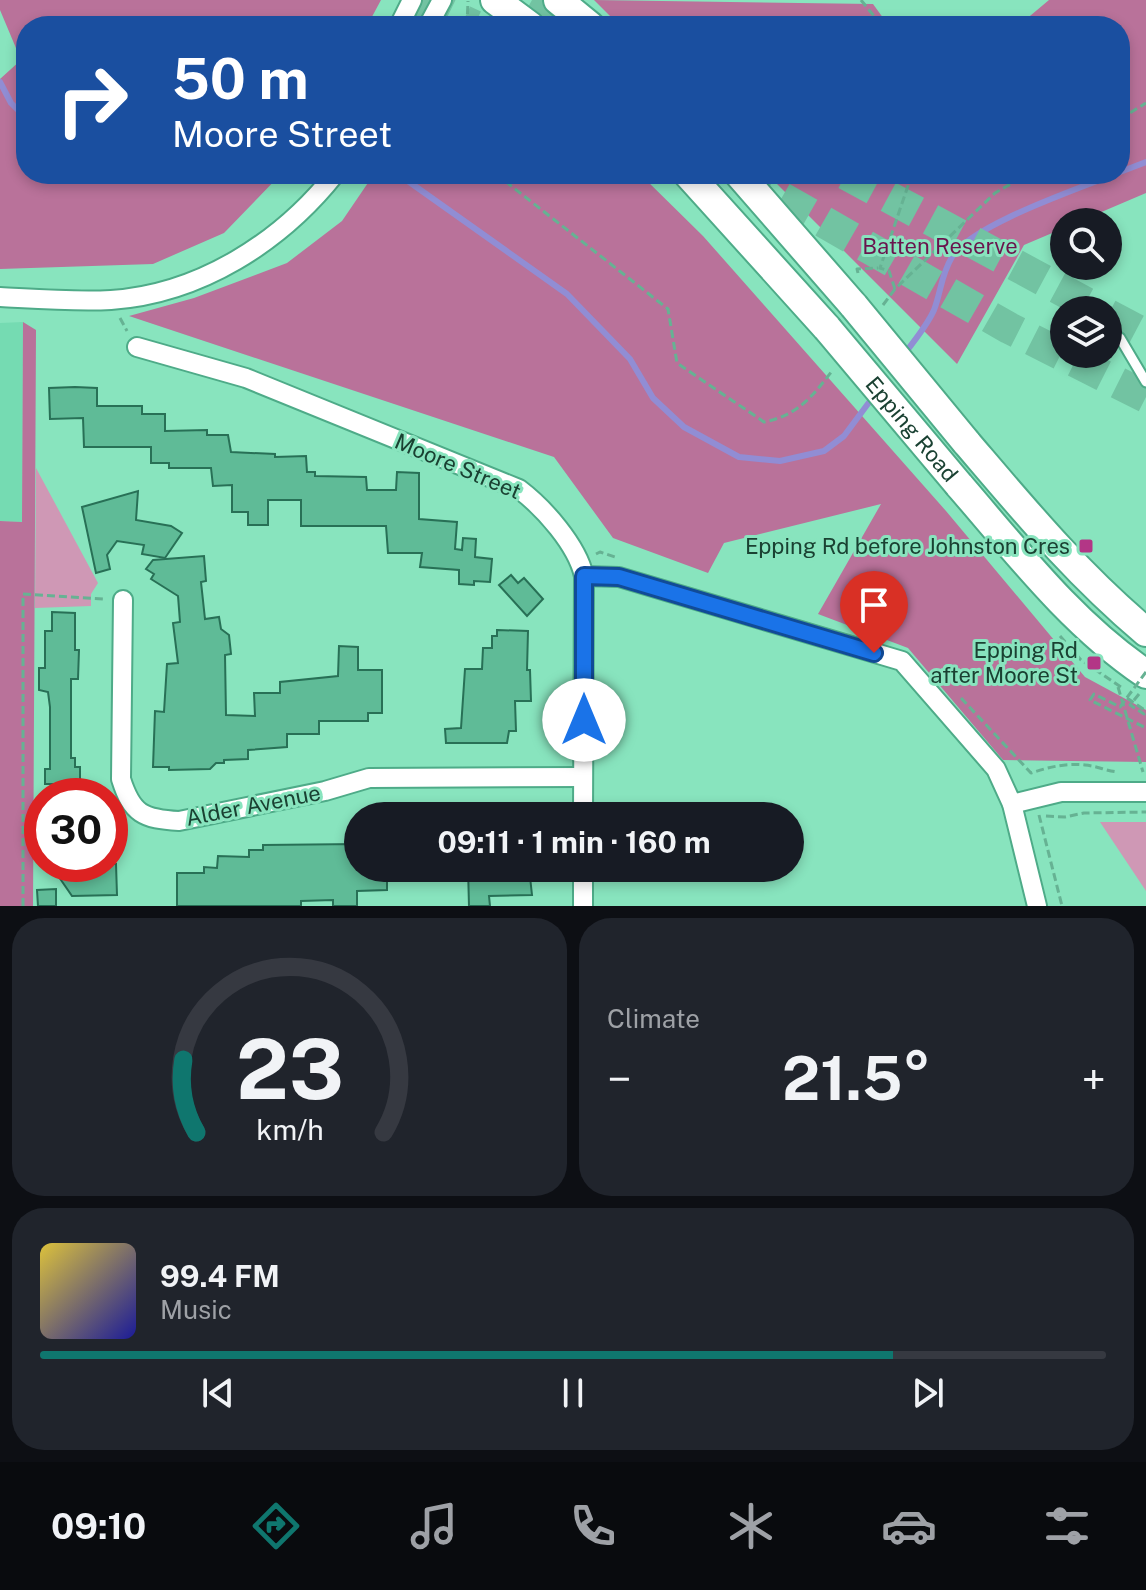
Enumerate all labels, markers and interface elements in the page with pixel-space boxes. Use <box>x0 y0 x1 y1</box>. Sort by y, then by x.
text: 50 m <box>172 46 309 112</box>
icon: right <box>40 48 144 152</box>
text: Moore Street <box>172 113 392 155</box>
map controls <box>1050 208 1122 368</box>
button: search <box>1050 208 1122 280</box>
park label: Batten Reserve <box>862 233 1018 259</box>
button: layers <box>1050 296 1122 368</box>
street label: Epping Road <box>860 371 963 487</box>
street label: Moore Street <box>391 428 525 504</box>
place label: Epping Rd before Johnston Cres <box>745 533 1070 559</box>
marker: Epping Rd before Johnston Cres <box>1077 537 1095 555</box>
pin <box>840 571 908 653</box>
icon: arrive <box>852 583 896 627</box>
place label: Epping Rd after Moore St <box>930 637 1078 688</box>
marker: Epping Rd after Moore St <box>1085 654 1103 672</box>
position arrow <box>542 678 626 762</box>
speed limit sign: 30 <box>24 778 128 882</box>
street label: Alder Avenue <box>183 779 323 831</box>
text: 09:11 · 1 min · 160 m <box>437 824 711 860</box>
text: Climate <box>607 1003 700 1034</box>
text: 23 <box>235 1020 344 1118</box>
text: 21.5° <box>782 1043 931 1114</box>
text: − <box>607 1053 631 1105</box>
text: + <box>1082 1053 1106 1105</box>
text: km/h <box>256 1113 323 1146</box>
text: 99.4 FM <box>160 1258 280 1294</box>
text: Music <box>160 1294 232 1325</box>
icon: previous <box>196 1371 240 1415</box>
icon: pause <box>551 1371 595 1415</box>
icon: next <box>906 1371 950 1415</box>
icon: directions <box>248 1498 304 1554</box>
icon: music <box>406 1498 462 1554</box>
icon: phone <box>565 1498 621 1554</box>
icon: climate <box>723 1498 779 1554</box>
icon: car <box>881 1498 937 1554</box>
icon: filters <box>1039 1498 1095 1554</box>
text: 09:10 <box>51 1505 146 1547</box>

